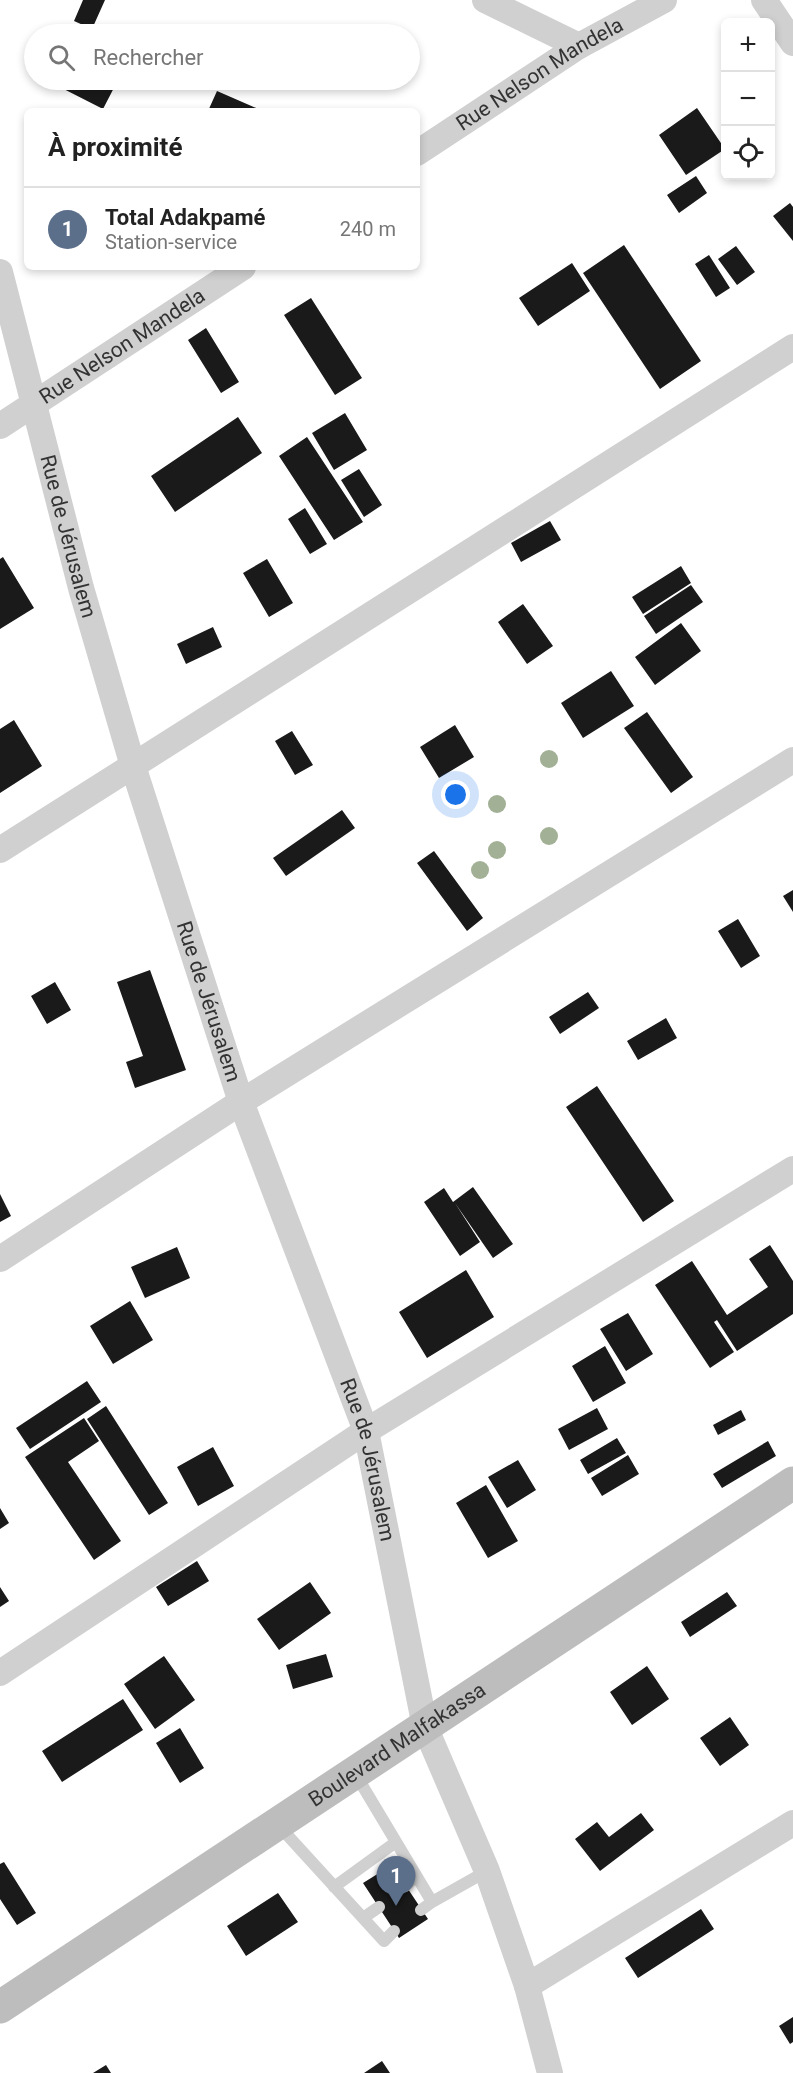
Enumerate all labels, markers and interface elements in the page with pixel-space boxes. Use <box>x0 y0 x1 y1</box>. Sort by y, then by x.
street label: Rue Nelson Mandela <box>452 13 627 136</box>
map controls <box>721 18 775 180</box>
button: + <box>721 18 775 72</box>
search box <box>24 24 420 90</box>
icon: search <box>45 41 78 74</box>
text: Rechercher <box>93 45 204 70</box>
button: − <box>721 72 775 126</box>
button: locate <box>721 126 775 180</box>
text: À proximité <box>48 132 182 162</box>
text: Total Adakpamé <box>105 205 265 230</box>
text: 1 <box>62 217 73 241</box>
text: 240 m <box>340 217 396 241</box>
text: Station-service <box>105 230 237 254</box>
street label: Rue Nelson Mandela <box>35 283 209 409</box>
street label: Rue de Jérusalem <box>35 452 101 621</box>
your location <box>441 780 470 809</box>
street label: Rue de Jérusalem <box>172 918 246 1085</box>
street label: Rue de Jérusalem <box>335 1375 400 1543</box>
street label: Boulevard Malfakassa <box>304 1677 490 1812</box>
pin: 1 <box>376 1856 416 1906</box>

